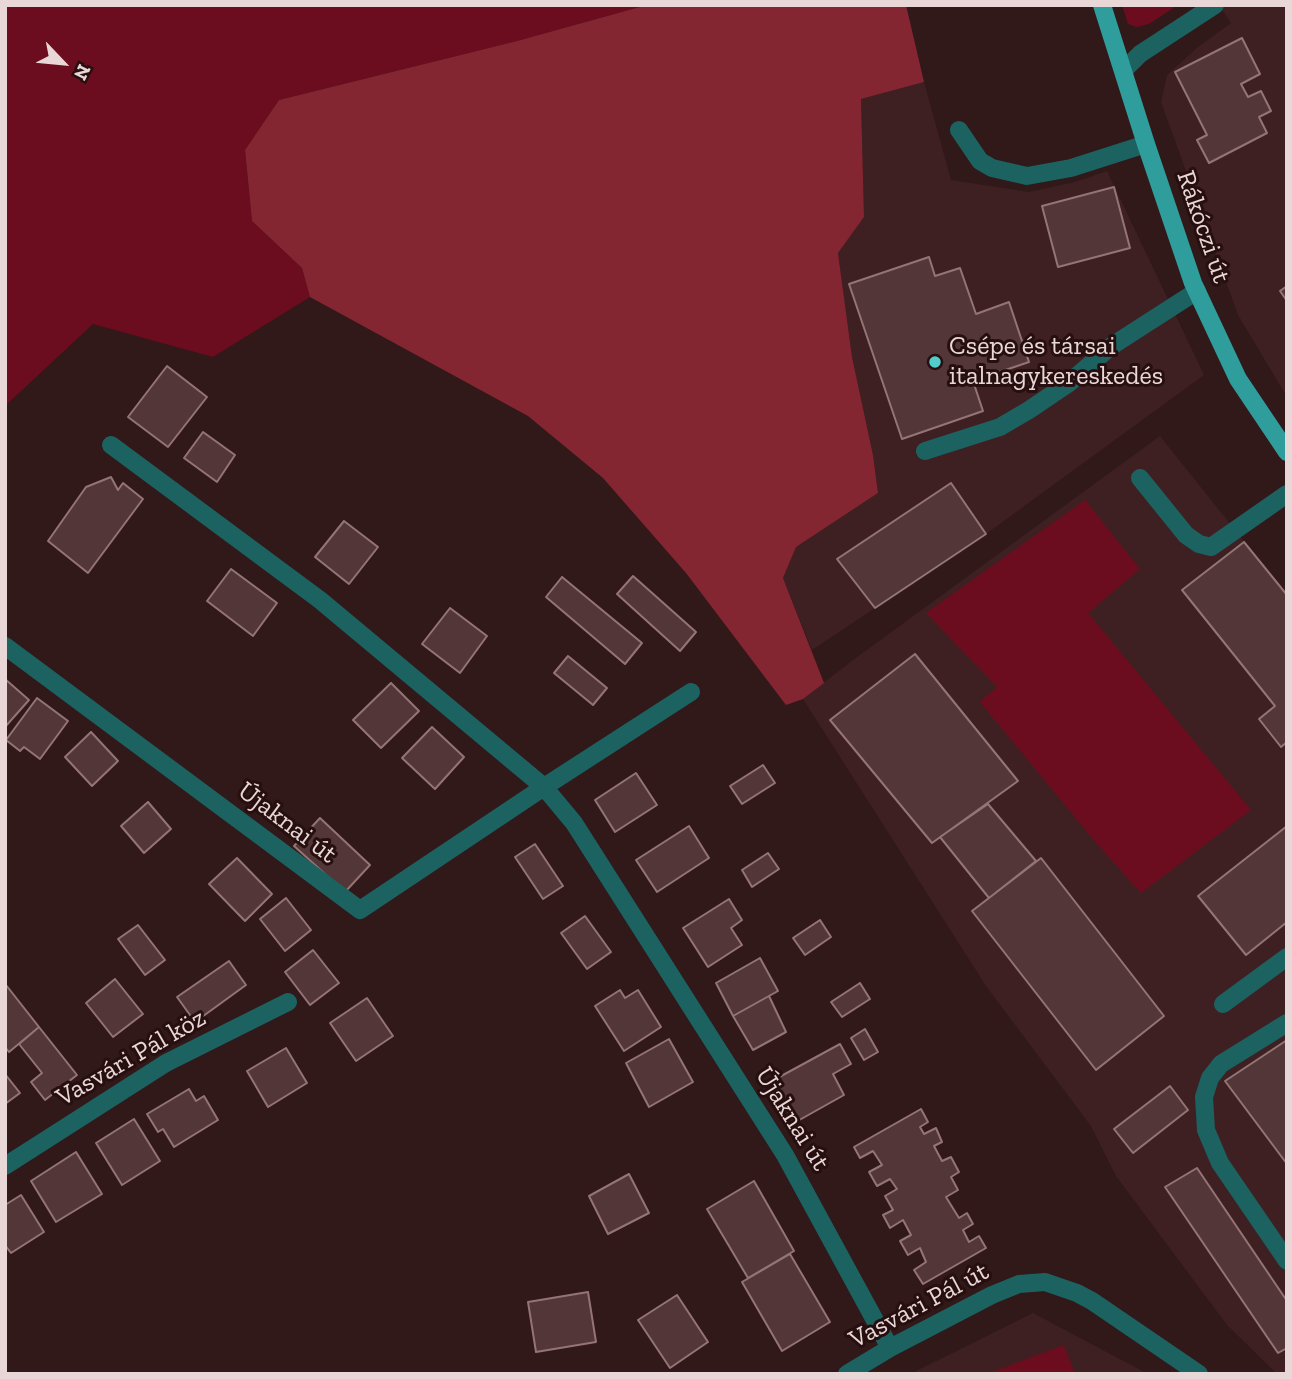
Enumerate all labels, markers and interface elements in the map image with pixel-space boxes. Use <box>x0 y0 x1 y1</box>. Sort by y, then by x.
north arrow <box>28 28 98 98</box>
text: N <box>69 61 96 84</box>
street label: Rákóczi út <box>1169 167 1237 287</box>
place label: Csépe és társai italnagykereskedés <box>949 331 1163 392</box>
marker: Csépe és társai italnagykereskedés <box>927 354 943 370</box>
street label: Újaknai út <box>231 776 343 870</box>
street label: Vasvári Pál köz <box>51 1003 211 1113</box>
street label: Újaknai út <box>748 1062 836 1176</box>
street label: Vasvári Pál út <box>844 1256 994 1356</box>

